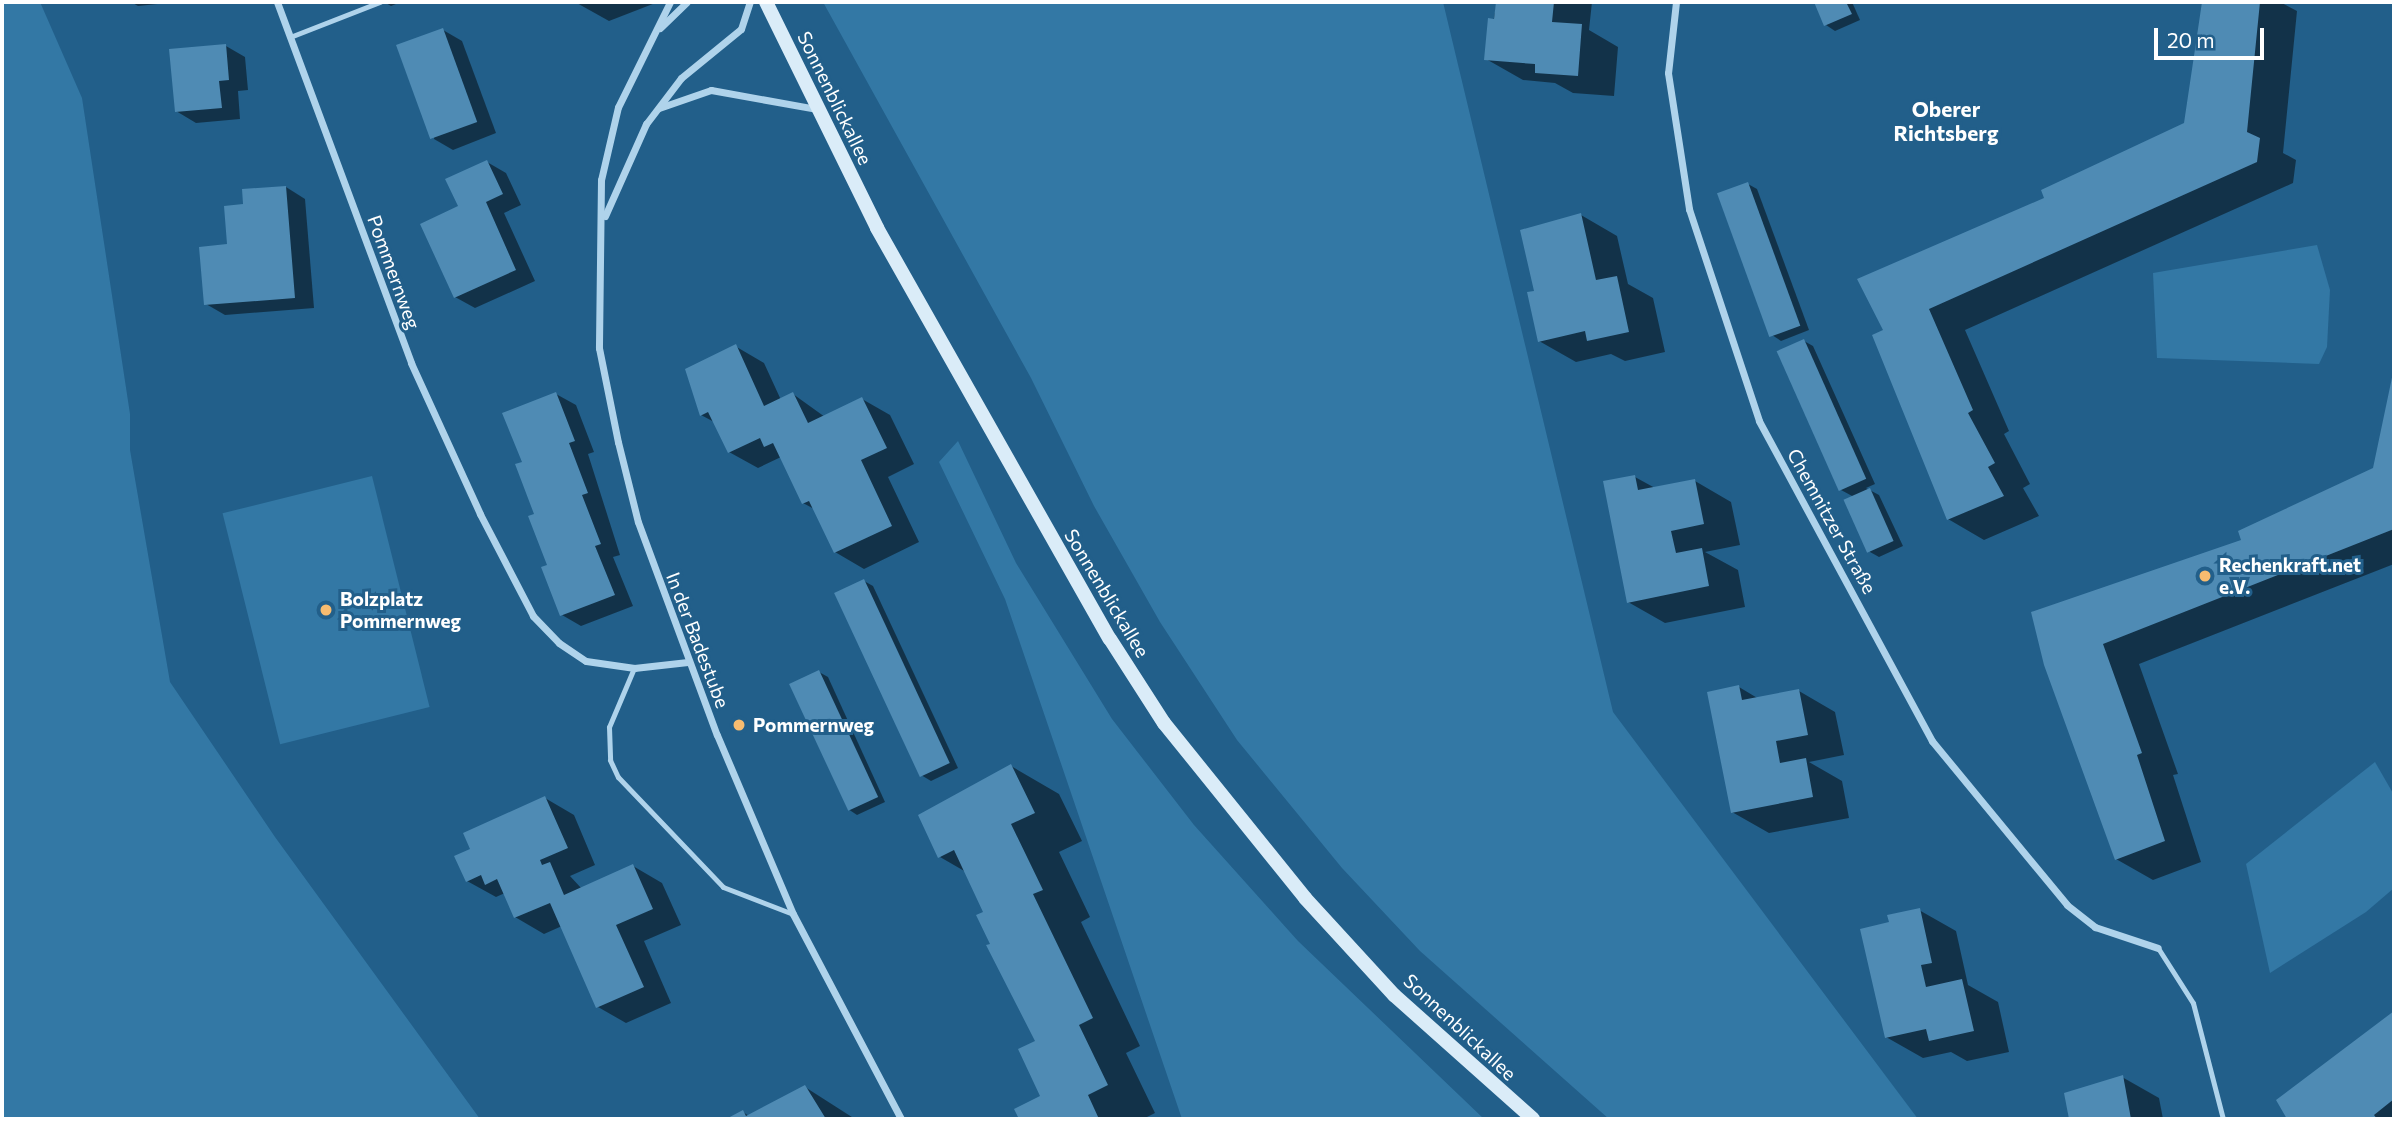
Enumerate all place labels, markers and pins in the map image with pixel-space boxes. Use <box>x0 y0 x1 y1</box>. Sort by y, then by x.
place label: Rechenkraft.net e.V. <box>2219 554 2361 598</box>
marker: Rechenkraft.net e.V. <box>2197 568 2213 584</box>
place label: Bolzplatz Pommernweg <box>340 588 461 632</box>
marker: Bolzplatz Pommernweg <box>318 602 334 618</box>
place label: Pommernweg <box>753 714 874 736</box>
marker: Pommernweg <box>731 717 747 733</box>

